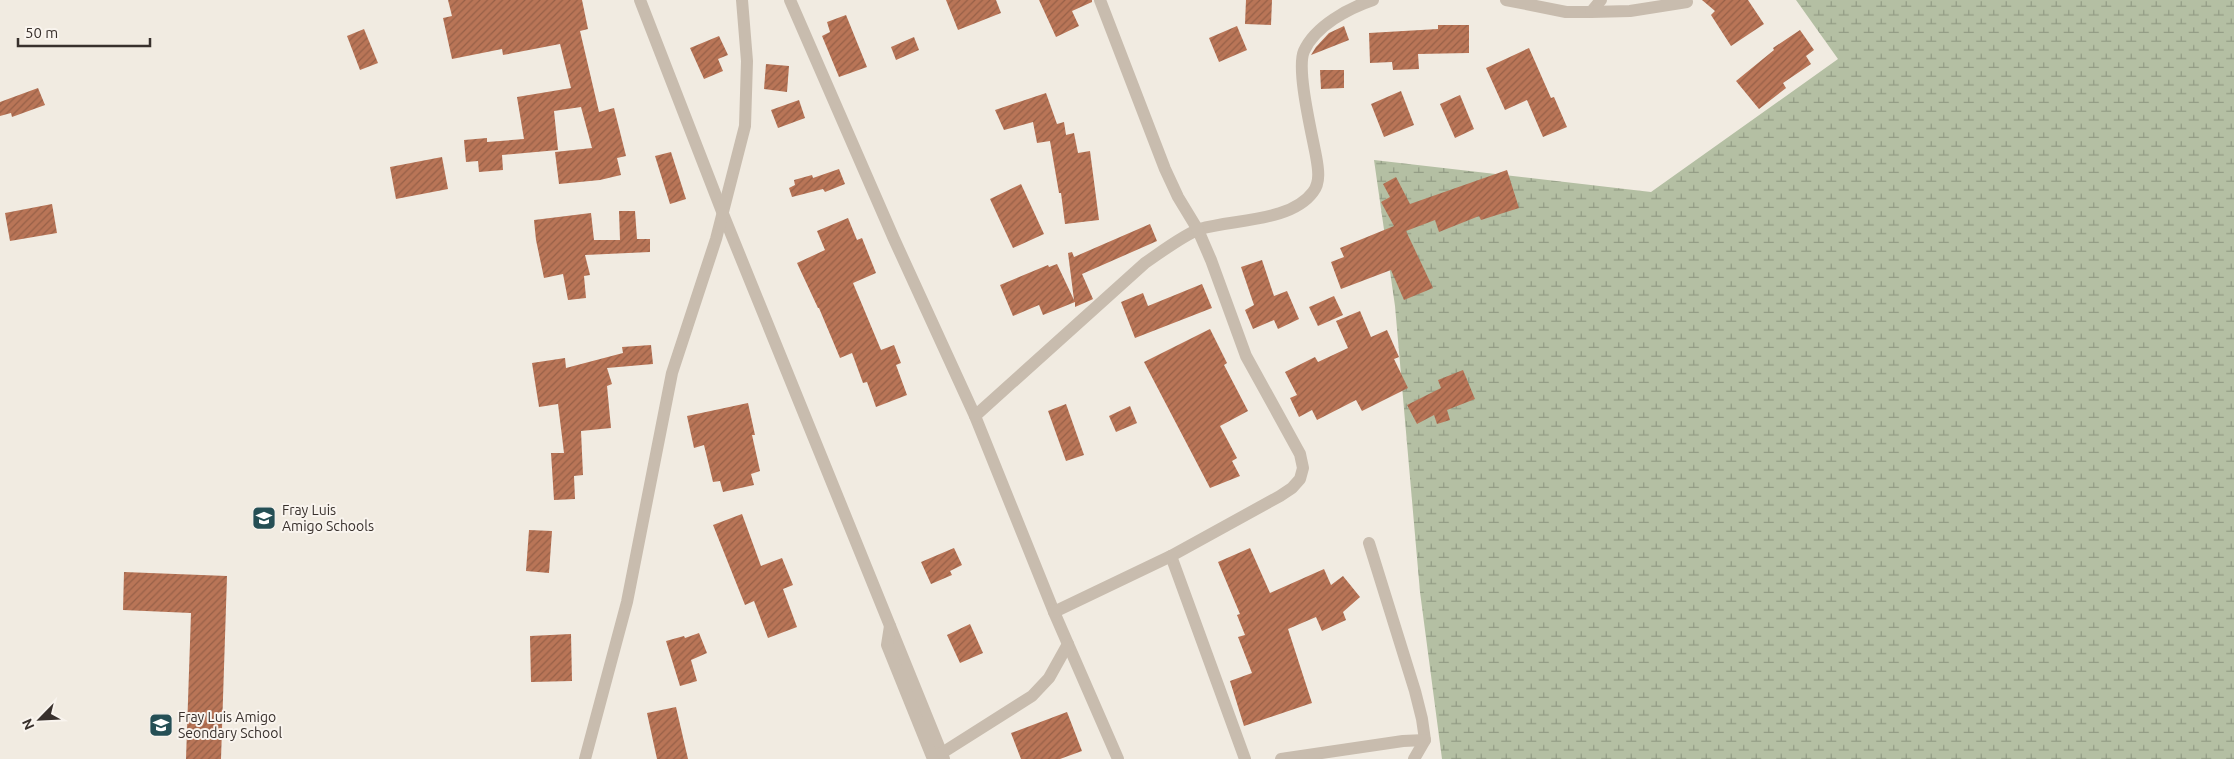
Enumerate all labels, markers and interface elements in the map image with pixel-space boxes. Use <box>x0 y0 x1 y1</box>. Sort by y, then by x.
scale bar <box>18 15 150 47</box>
text: 50 m <box>25 24 58 41</box>
place label: Fray Luis Amigo Schools <box>282 502 374 534</box>
school or university icon: Fray Luis Amigo Schools <box>251 505 277 531</box>
north arrow <box>15 694 65 744</box>
place label: Fray Luis Amigo Seondary School <box>178 709 282 741</box>
school or university icon: Fray Luis Amigo Seondary School <box>148 712 174 738</box>
text: N <box>19 716 38 732</box>

